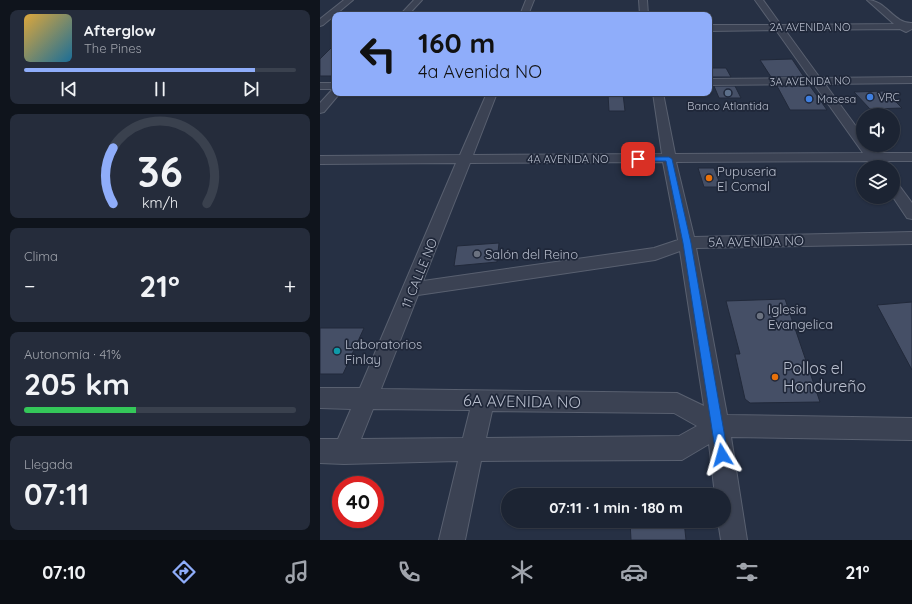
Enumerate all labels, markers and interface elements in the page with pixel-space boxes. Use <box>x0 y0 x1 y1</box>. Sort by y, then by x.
street label: 2A AVENIDA NO <box>769 20 851 34</box>
text: Afterglow <box>84 21 156 40</box>
text: 160 m <box>418 25 495 60</box>
icon: left <box>352 28 404 80</box>
text: The Pines <box>84 40 142 56</box>
text: 4a Avenida NO <box>418 60 542 83</box>
street label: 3A AVENIDA NO <box>770 73 850 89</box>
icon: previous <box>58 78 80 100</box>
icon: pause <box>149 78 171 100</box>
icon: next <box>240 78 262 100</box>
marker: Banco Atlantida <box>723 88 733 98</box>
place label: VRC <box>878 90 900 104</box>
place label: Masesa <box>817 92 856 106</box>
marker: VRC <box>865 92 875 102</box>
marker: Masesa <box>804 94 814 104</box>
place label: Banco Atlantida <box>687 99 769 113</box>
map controls <box>856 108 900 204</box>
button: sound <box>856 108 900 152</box>
pin <box>621 142 655 176</box>
text: 36 <box>137 145 183 197</box>
icon: arrive <box>627 148 649 170</box>
street label: 4A AVENIDA NO <box>528 152 608 166</box>
button: layers <box>856 160 900 204</box>
place label: Pupuseria El Comal <box>717 163 776 194</box>
marker: Pupuseria El Comal <box>704 173 714 183</box>
text: km/h <box>142 194 178 212</box>
street label: 5A AVENIDA NO <box>708 232 804 250</box>
street label: 11 CALLE NO <box>398 236 440 310</box>
place label: Salón del Reino <box>485 246 578 262</box>
text: Clima <box>24 248 58 264</box>
marker: Salón del Reino <box>472 249 482 259</box>
text: 21° <box>139 267 180 305</box>
text: − <box>24 272 35 300</box>
text: + <box>284 272 296 300</box>
place label: Iglesia Evangelica <box>768 301 833 332</box>
marker: Iglesia Evangelica <box>755 311 765 321</box>
place label: Laboratorios Finlay <box>345 336 422 367</box>
text: Autonomía · 41% <box>24 346 121 362</box>
marker: Laboratorios Finlay <box>332 346 342 356</box>
place label: Pollos el Hondureño <box>783 358 866 396</box>
text: 205 km <box>24 365 130 403</box>
marker: Pollos el Hondureño <box>770 372 780 382</box>
street label: 6A AVENIDA NO <box>463 390 581 412</box>
position arrow <box>701 434 743 476</box>
text: Llegada <box>24 456 73 472</box>
text: 07:11 <box>24 475 89 513</box>
speed limit sign: 40 <box>332 476 384 528</box>
text: 07:11 · 1 min · 180 m <box>549 498 683 517</box>
icon: directions <box>170 558 198 586</box>
icon: music <box>283 558 311 586</box>
icon: phone <box>395 558 423 586</box>
icon: climate <box>508 558 536 586</box>
icon: car <box>620 558 648 586</box>
icon: filters <box>733 558 761 586</box>
text: 07:10 <box>42 561 85 584</box>
text: 21° <box>845 561 870 584</box>

